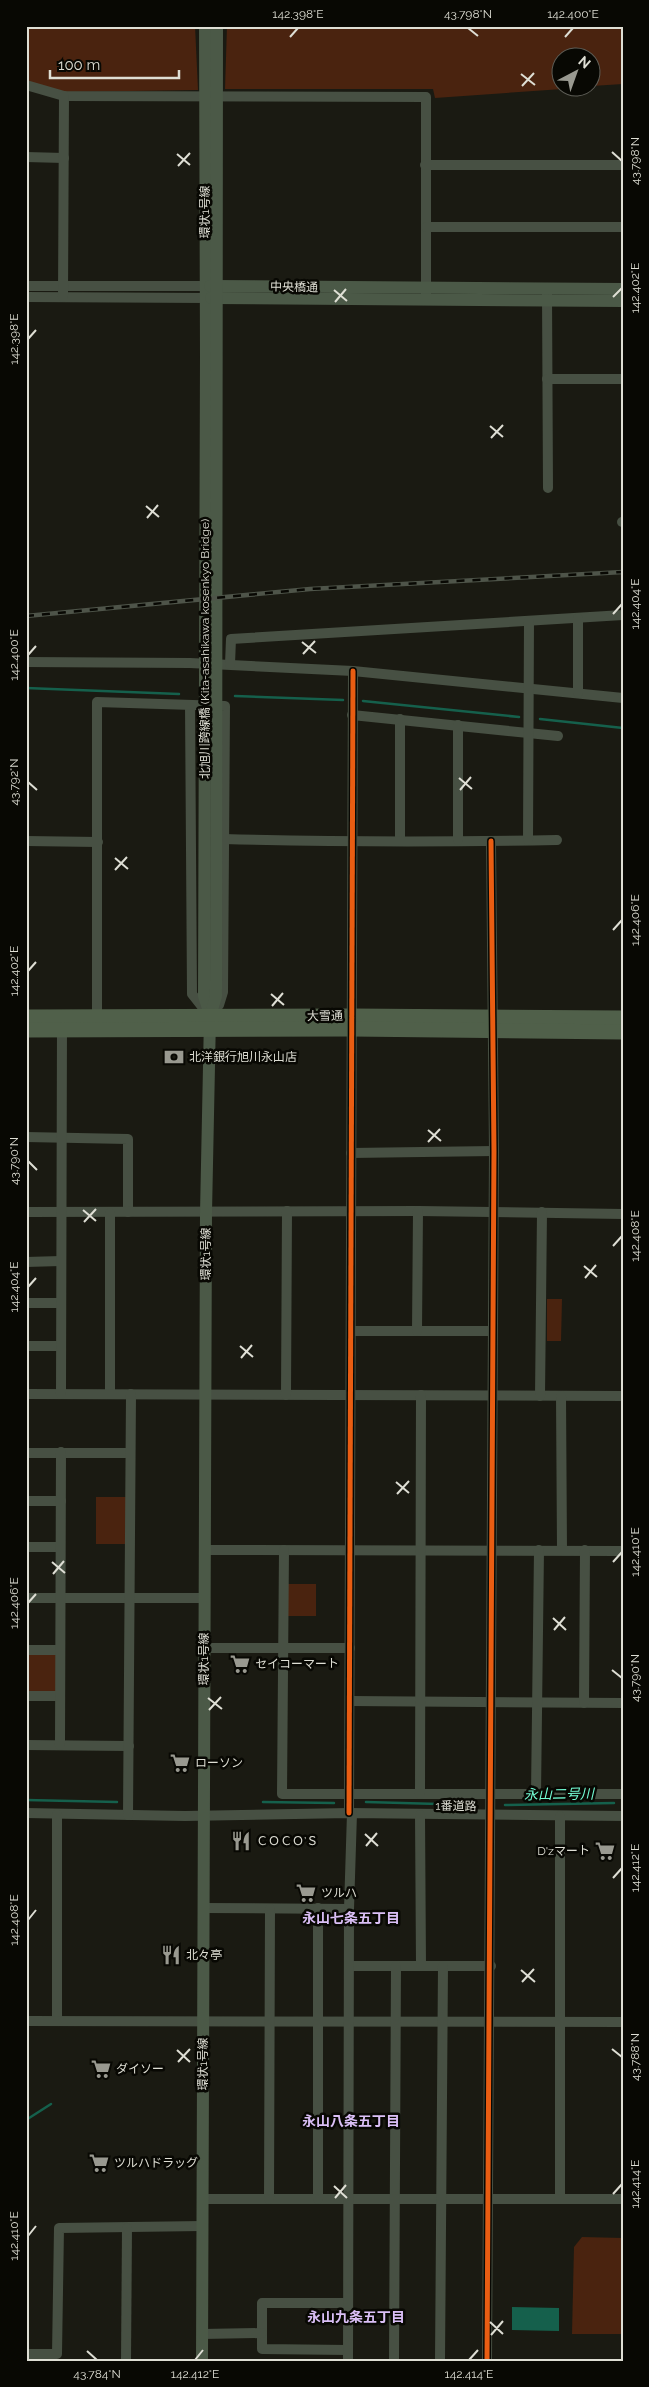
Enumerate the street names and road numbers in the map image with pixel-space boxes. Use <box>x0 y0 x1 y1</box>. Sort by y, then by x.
street label: 環状1号線 <box>198 185 212 239</box>
street label: 中央橋通 <box>270 280 318 294</box>
street label: 北旭川跨線橋 (Kita-asahikawa kosenkyo Bridge) <box>198 519 212 779</box>
street label: 大雪通 <box>307 1009 343 1023</box>
street label: 環状1号線 <box>199 1227 213 1281</box>
street label: 環状1号線 <box>197 1632 211 1686</box>
street label: 1番道路 <box>435 1799 477 1813</box>
street label: 環状1号線 <box>196 2037 210 2091</box>

